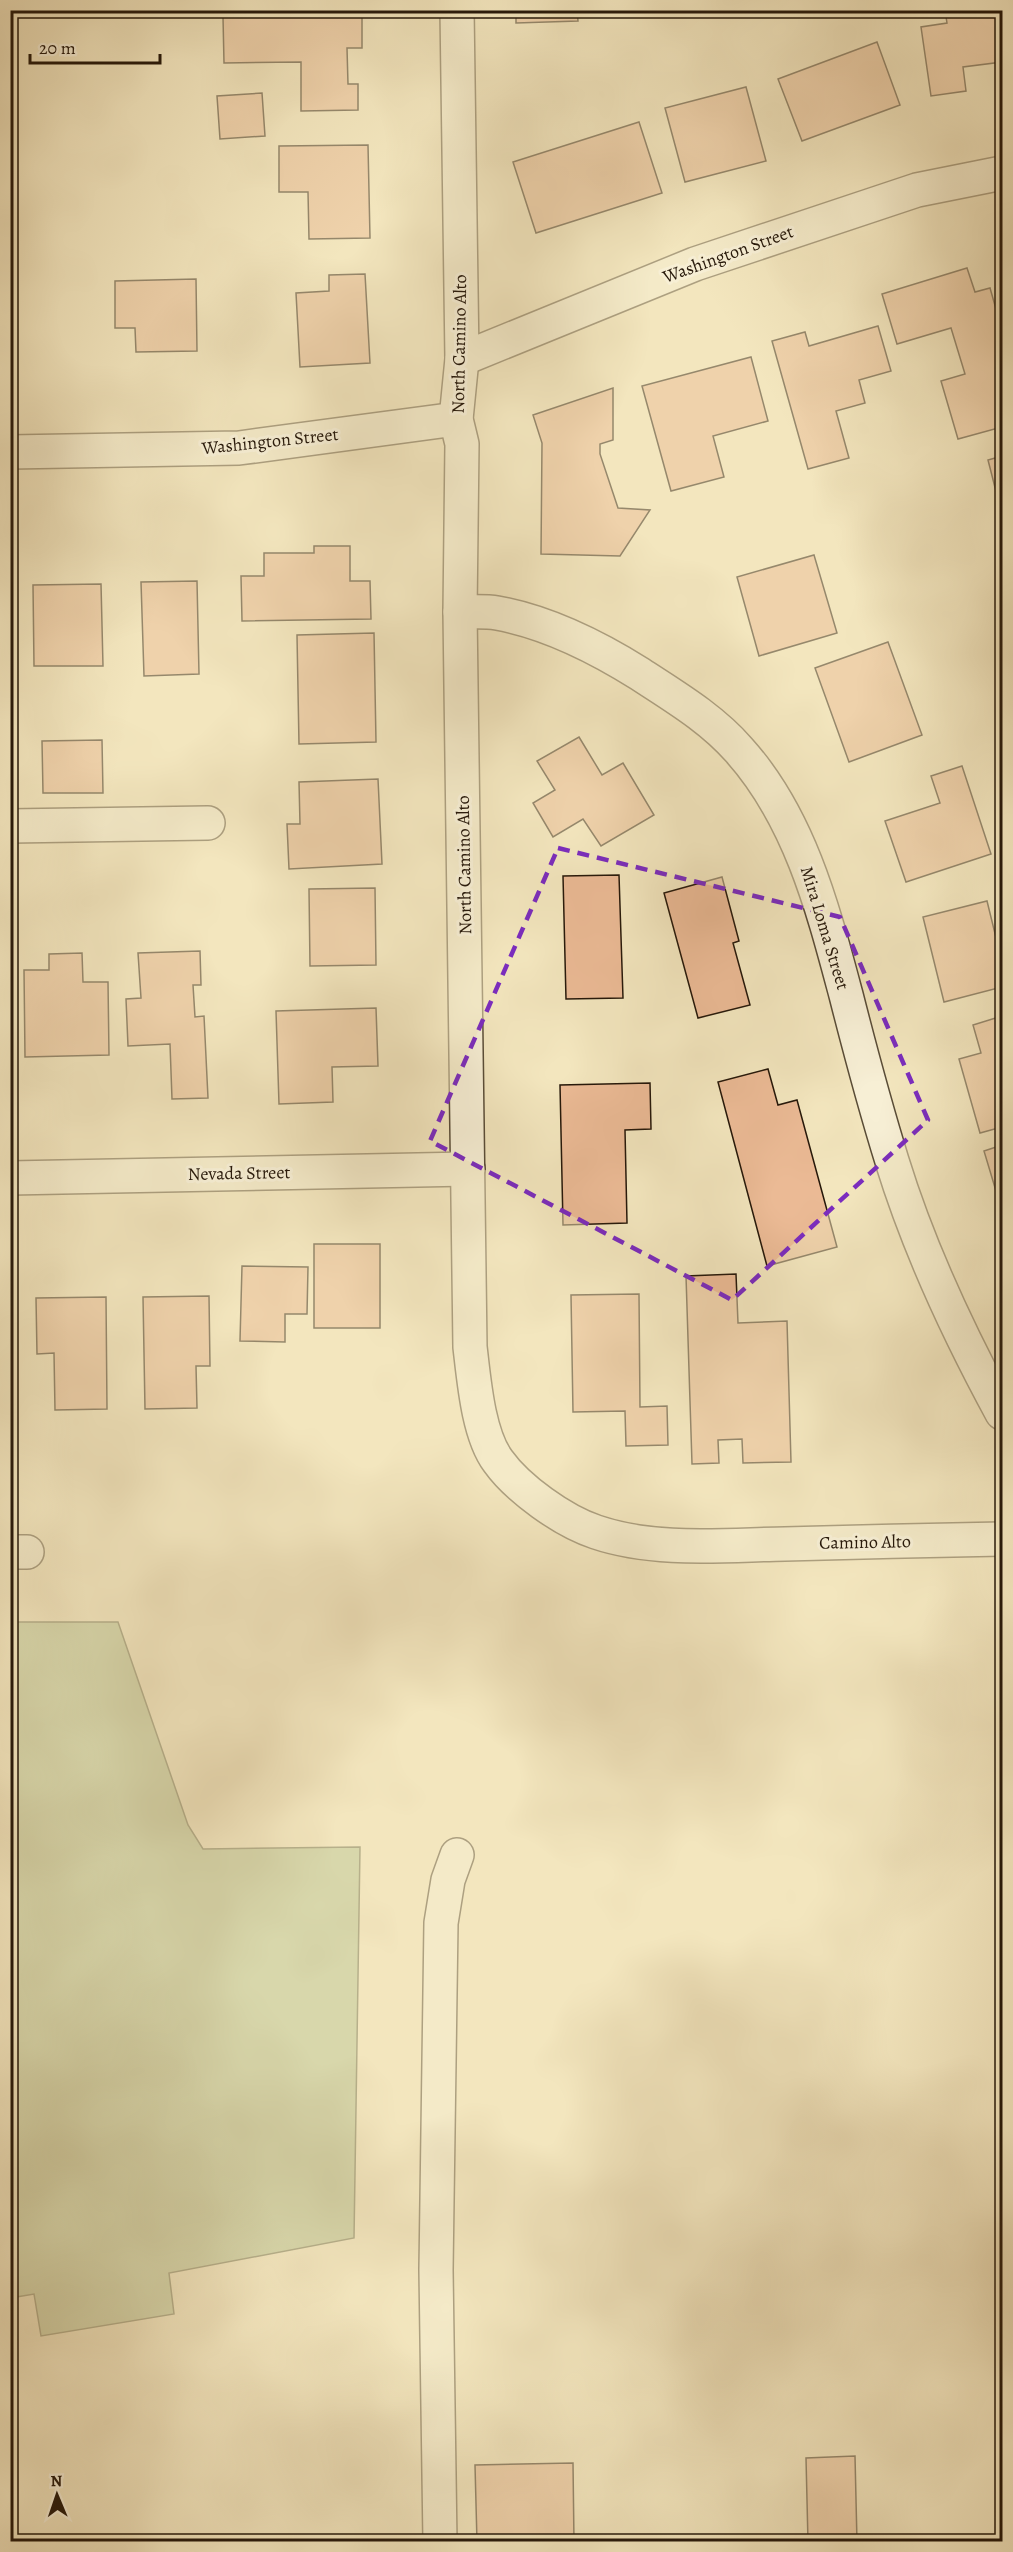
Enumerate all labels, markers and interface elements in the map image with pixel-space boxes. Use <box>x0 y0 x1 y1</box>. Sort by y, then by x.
scale bar <box>30 27 160 65</box>
text: 20 m <box>39 36 76 60</box>
street label: Washington Street <box>659 219 797 289</box>
street label: North Camino Alto <box>446 274 472 414</box>
street label: Washington Street <box>200 422 339 460</box>
street label: North Camino Alto <box>451 795 477 935</box>
street label: Mira Loma Street <box>795 863 855 993</box>
street label: Nevada Street <box>187 1160 291 1186</box>
street label: Camino Alto <box>819 1529 911 1555</box>
north arrow <box>27 2465 87 2525</box>
text: N <box>50 2470 63 2492</box>

